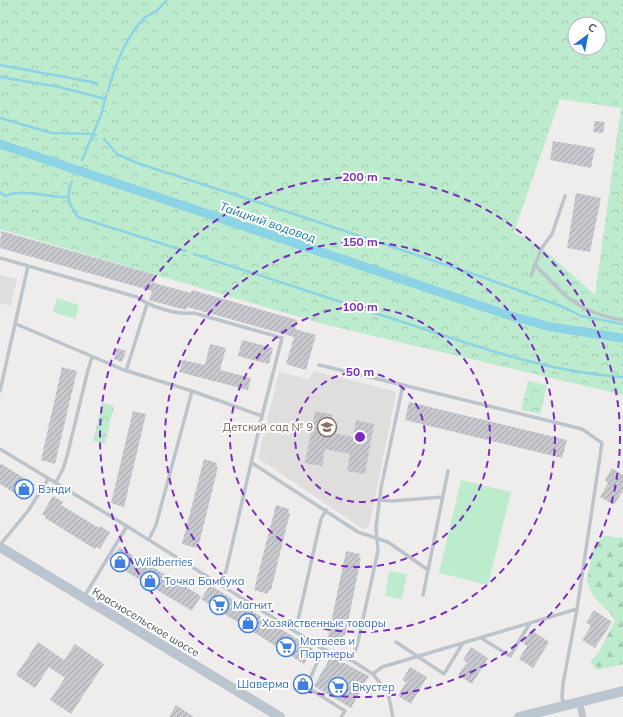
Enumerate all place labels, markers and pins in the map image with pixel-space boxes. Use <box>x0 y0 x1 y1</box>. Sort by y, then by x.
school or university icon: Детский сад № 9 <box>316 416 338 438</box>
place label: Детский сад № 9 <box>222 420 313 434</box>
centre of rings <box>353 430 367 444</box>
shop icon: Вэнди <box>13 478 35 500</box>
place label: Вэнди <box>38 482 71 496</box>
shop icon: Wildberries <box>109 551 131 573</box>
place label: Wildberries <box>134 555 193 569</box>
shop icon: Точка Бамбука <box>139 570 161 592</box>
place label: Точка Бамбука <box>164 574 244 588</box>
supermarket icon: Магнит <box>208 594 230 616</box>
place label: Магнит <box>233 598 272 612</box>
shop icon: Хозяйственные товары <box>237 612 259 634</box>
place label: Хозяйственные товары <box>262 616 386 630</box>
place label: Матвеев и Партнеры <box>300 634 355 661</box>
supermarket icon: Матвеев и Партнеры <box>275 636 297 658</box>
shop icon: Шаверма <box>292 673 314 695</box>
supermarket icon: Вкустер <box>327 676 349 698</box>
place label: Шаверма <box>237 677 289 691</box>
place label: Вкустер <box>352 680 395 694</box>

